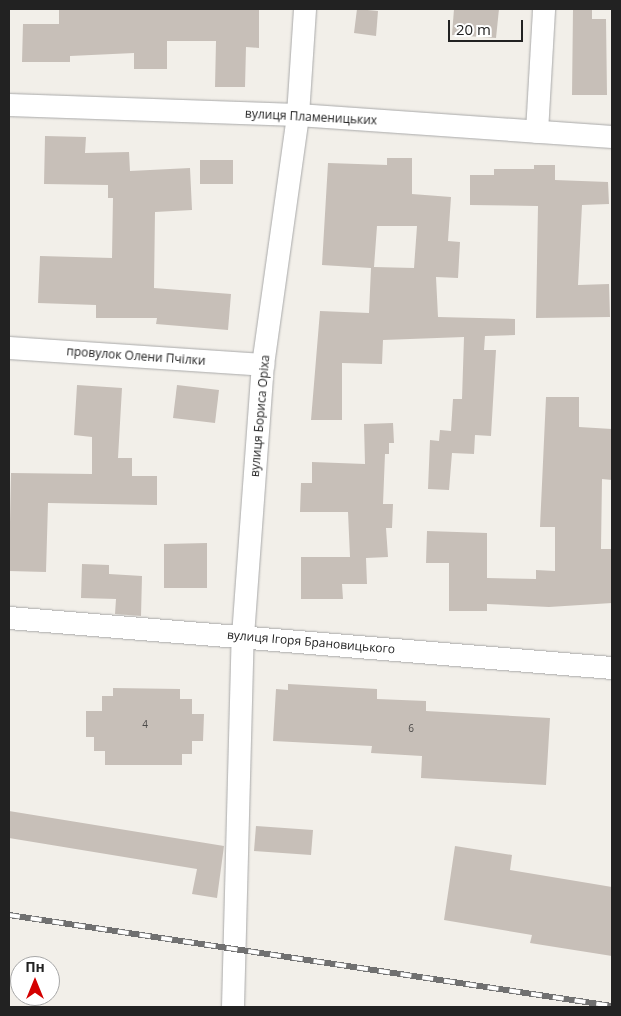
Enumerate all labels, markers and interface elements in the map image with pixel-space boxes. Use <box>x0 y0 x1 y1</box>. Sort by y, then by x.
scale bar <box>451 10 526 42</box>
text: 20 m <box>456 19 491 39</box>
street label: вулиця Пламеницьких <box>245 106 377 128</box>
street label: провулок Олени Пчілки <box>66 344 206 368</box>
street label: вулиця Бориса Оріха <box>247 354 273 478</box>
street label: вулиця Ігоря Брановицького <box>226 627 396 657</box>
house number: 4 <box>142 719 148 731</box>
house number: 6 <box>408 723 414 735</box>
north arrow <box>10 956 60 1006</box>
text: Пн <box>25 957 45 976</box>

